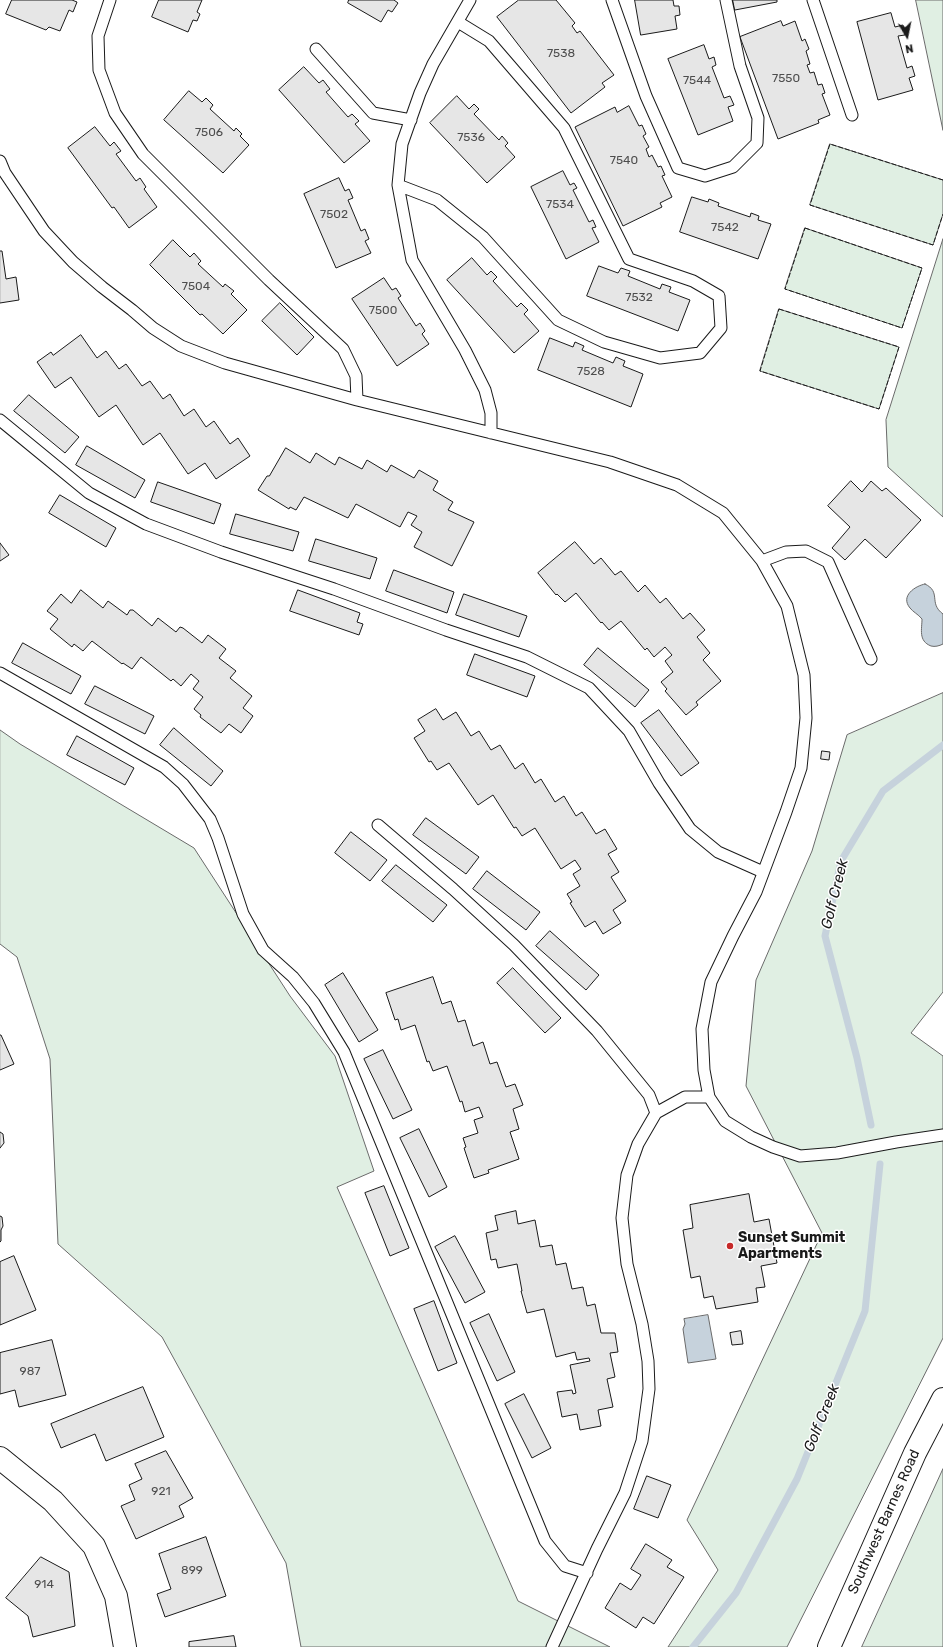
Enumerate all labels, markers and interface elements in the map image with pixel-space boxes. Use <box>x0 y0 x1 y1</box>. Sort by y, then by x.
north arrow <box>887 16 927 56</box>
text: N <box>904 41 914 55</box>
house number: 7538 <box>547 47 575 61</box>
house number: 7550 <box>772 72 800 86</box>
house number: 7544 <box>683 74 711 88</box>
house number: 7506 <box>195 126 223 140</box>
house number: 7536 <box>457 131 485 145</box>
house number: 7540 <box>610 154 638 168</box>
house number: 7534 <box>546 198 574 212</box>
house number: 7502 <box>320 208 348 222</box>
house number: 7542 <box>711 221 739 235</box>
house number: 7504 <box>182 280 210 294</box>
house number: 7532 <box>625 291 653 305</box>
house number: 7500 <box>369 304 397 318</box>
house number: 7528 <box>577 365 605 379</box>
water label: Golf Creek <box>818 857 852 931</box>
place label: Sunset Summit Apartments <box>738 1230 845 1262</box>
marker: Sunset Summit Apartments <box>725 1241 735 1251</box>
house number: 987 <box>20 1365 40 1379</box>
water label: Golf Creek <box>800 1381 844 1455</box>
street label: Southwest Barnes Road <box>845 1447 923 1597</box>
house number: 921 <box>151 1485 171 1499</box>
house number: 899 <box>181 1564 203 1578</box>
house number: 914 <box>34 1578 54 1592</box>

